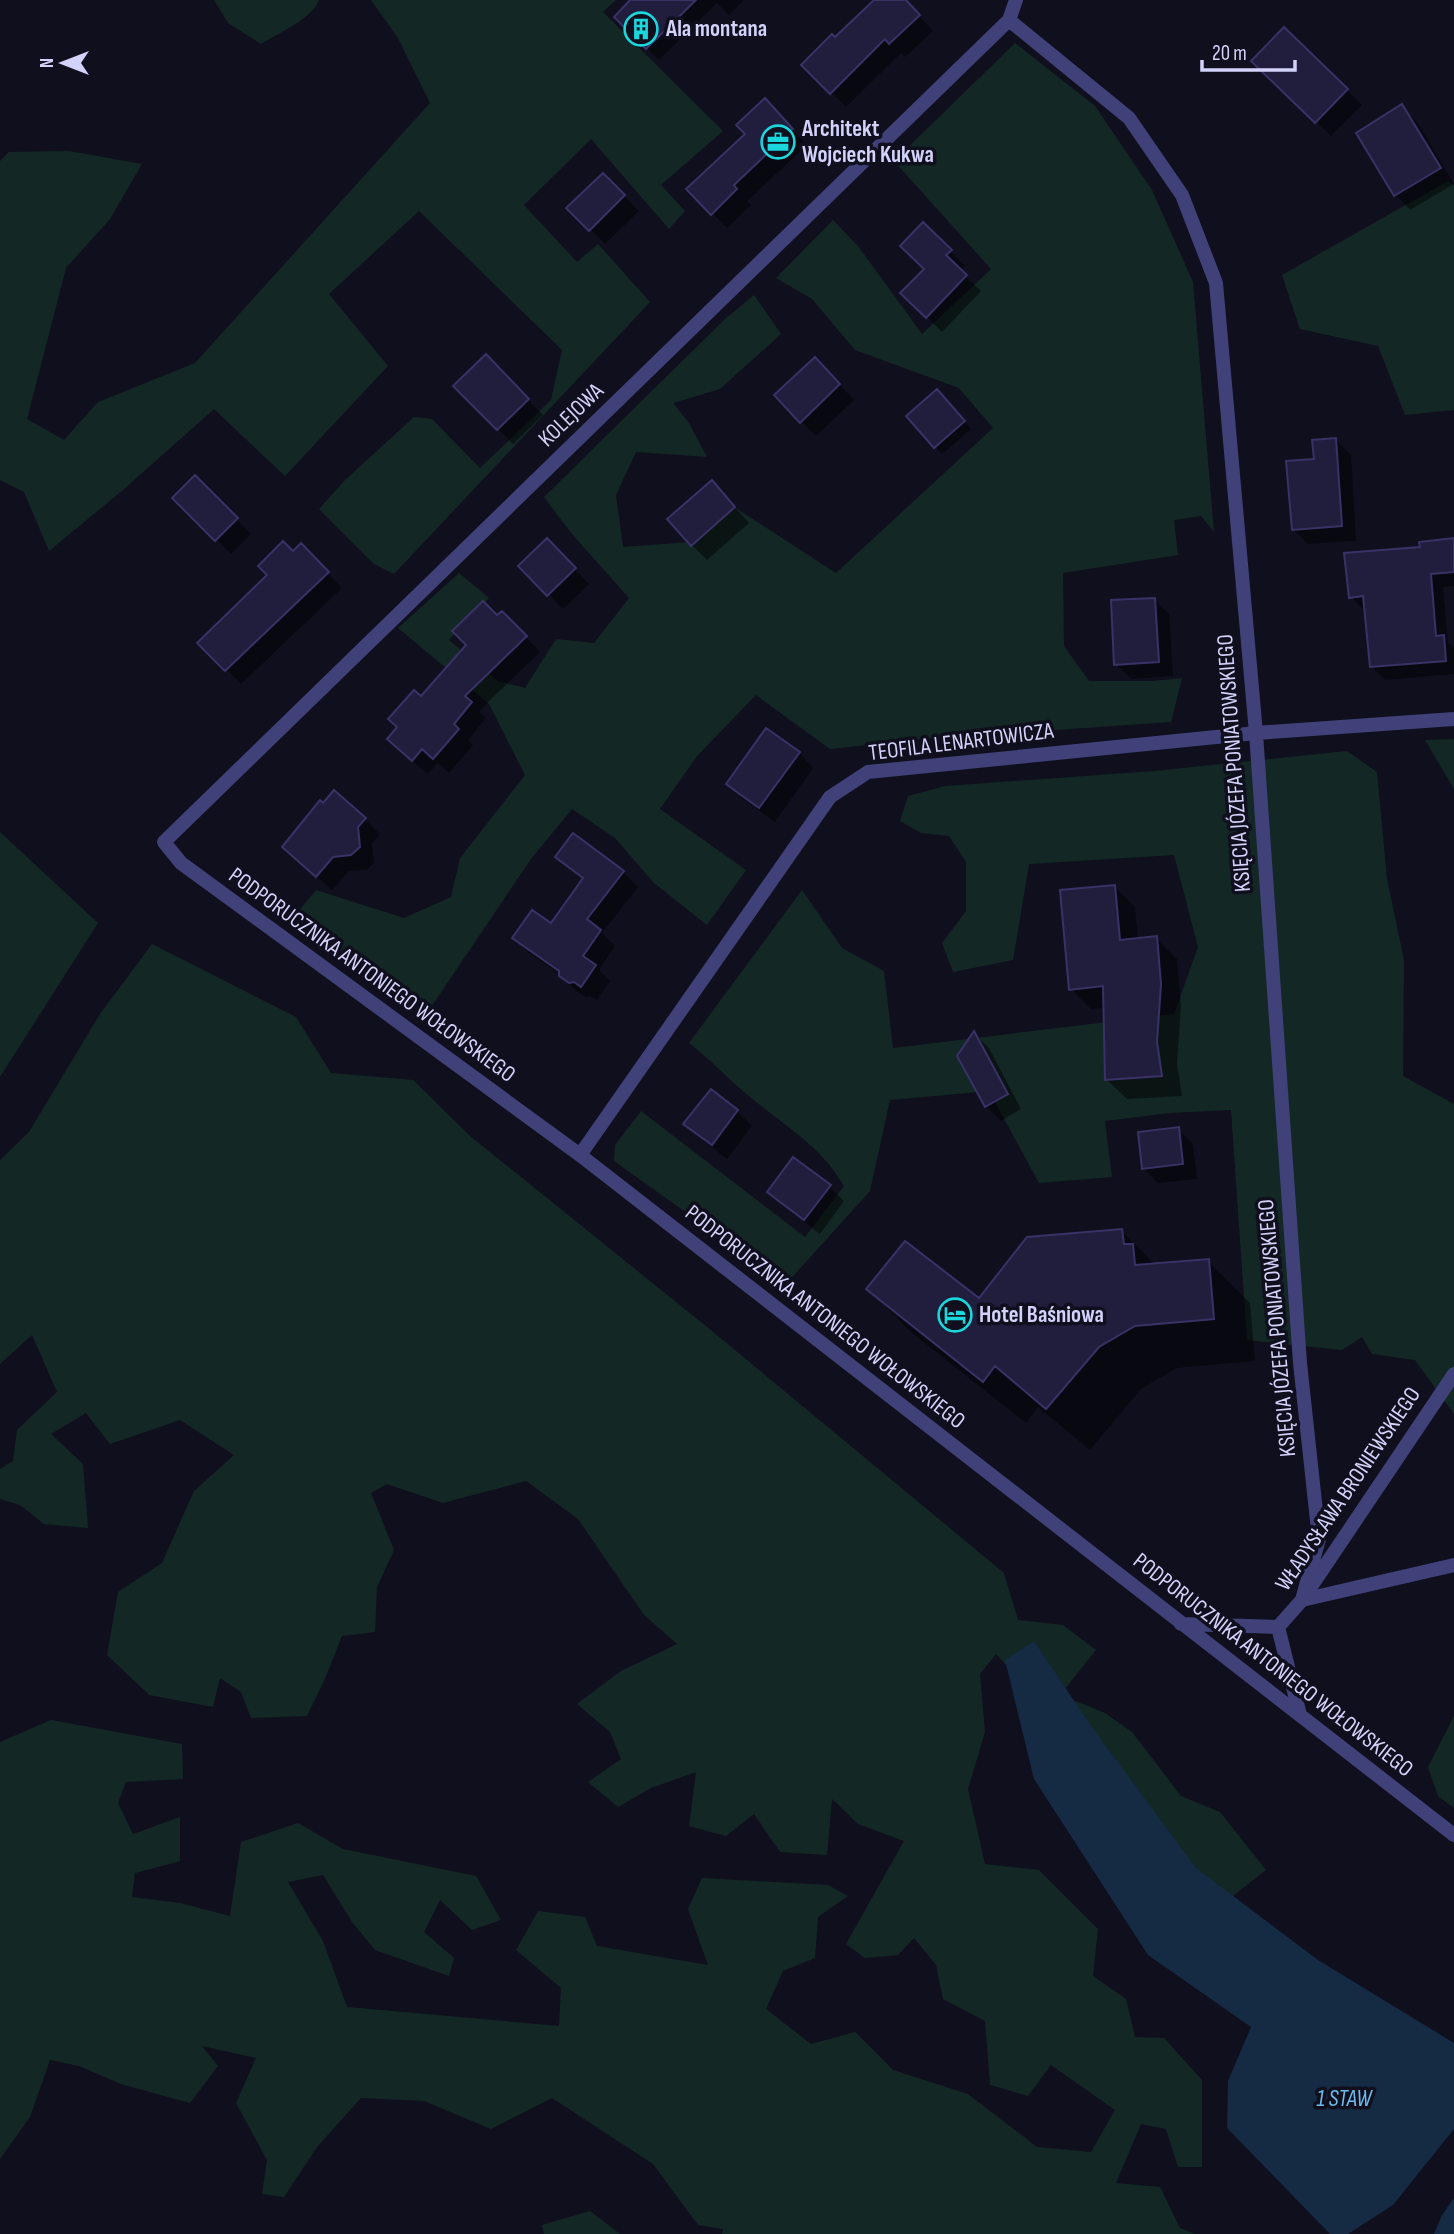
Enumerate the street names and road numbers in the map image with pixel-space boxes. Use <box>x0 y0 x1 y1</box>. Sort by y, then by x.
street label: KOLEJOWA <box>533 377 609 453</box>
street label: KSIĘCIA JÓZEFA PONIATOWSKIEGO <box>1211 633 1257 893</box>
street label: TEOFILA LENARTOWICZA <box>867 717 1055 767</box>
street label: PODPORUCZNIKA ANTONIEGO WOŁOWSKIEGO <box>223 862 521 1088</box>
street label: KSIĘCIA JÓZEFA PONIATOWSKIEGO <box>1252 1198 1302 1458</box>
street label: PODPORUCZNIKA ANTONIEGO WOŁOWSKIEGO <box>679 1199 971 1435</box>
street label: WŁADYSŁAWA BRONIEWSKIEGO <box>1269 1382 1427 1596</box>
street label: PODPORUCZNIKA ANTONIEGO WOŁOWSKIEGO <box>1127 1547 1419 1783</box>

